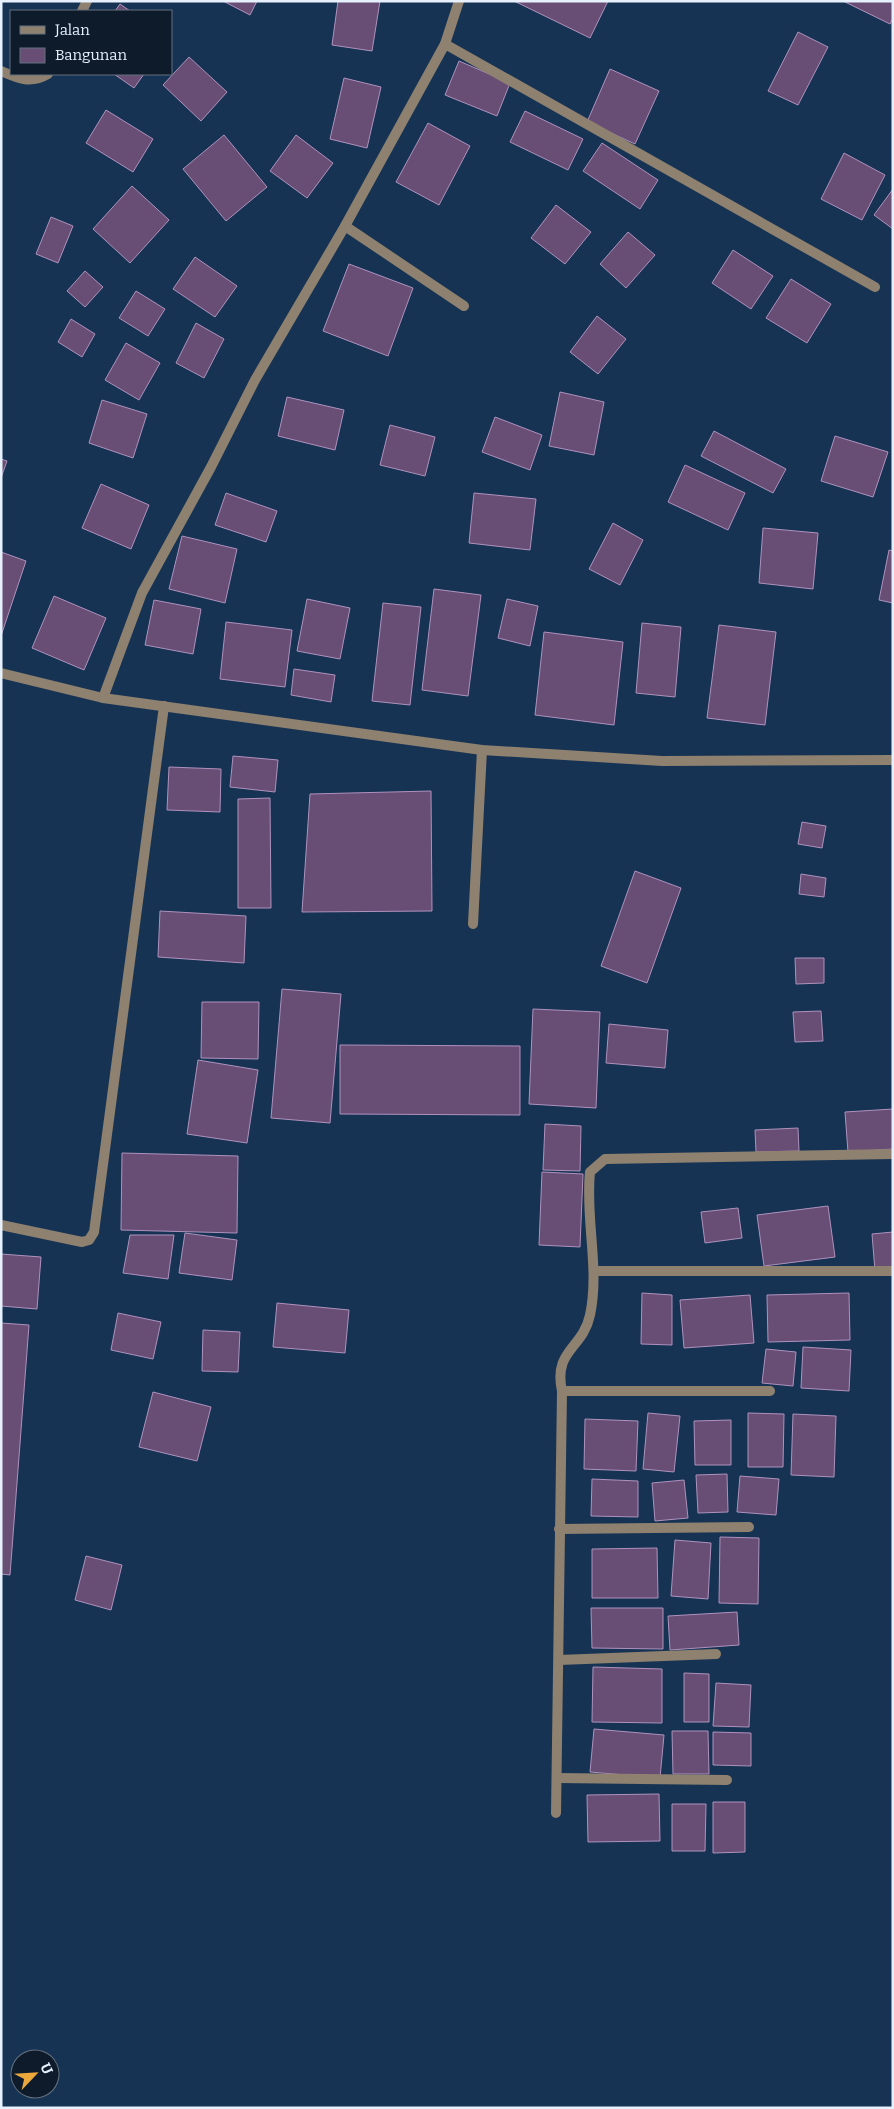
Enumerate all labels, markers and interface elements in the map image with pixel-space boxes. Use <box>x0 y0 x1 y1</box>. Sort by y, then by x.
legend <box>10 10 172 75</box>
text: Jalan <box>54 21 90 39</box>
text: Bangunan <box>55 46 127 64</box>
north arrow <box>10 2049 60 2099</box>
text: U <box>36 2060 56 2078</box>

